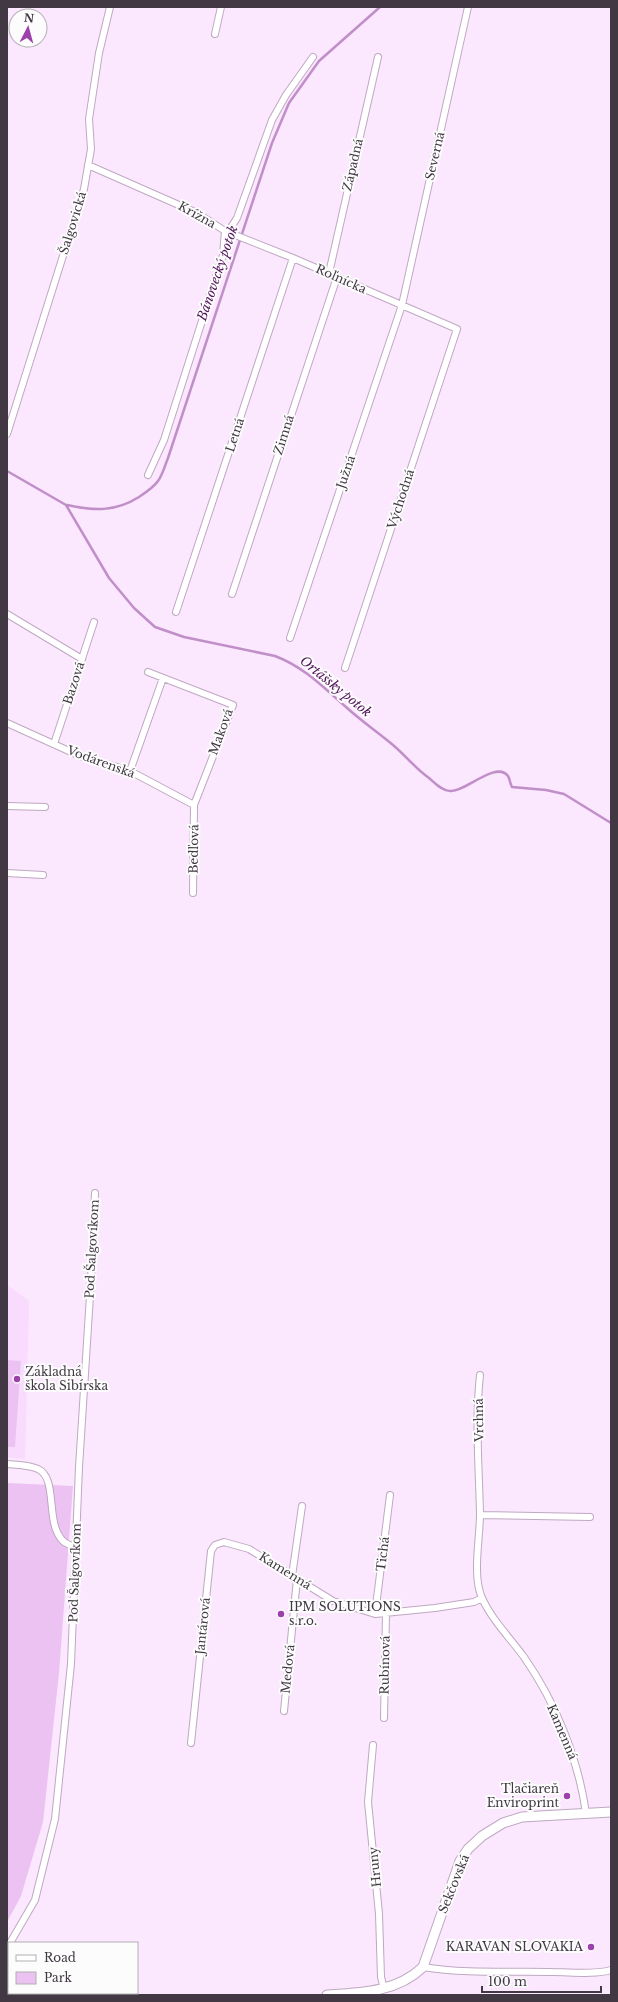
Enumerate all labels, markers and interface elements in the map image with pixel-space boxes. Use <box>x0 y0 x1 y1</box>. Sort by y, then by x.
north arrow <box>8 8 48 48</box>
text: N <box>23 11 36 26</box>
street label: Severná <box>422 130 447 181</box>
street label: Západná <box>339 137 366 193</box>
street label: Šalgovická <box>55 189 89 256</box>
street label: Krížna <box>176 198 219 231</box>
water label: Bánovecký potok <box>193 223 242 324</box>
street label: Roľnícka <box>314 261 369 297</box>
street label: Zimná <box>270 413 297 457</box>
street label: Letná <box>222 416 247 454</box>
street label: Južná <box>332 453 358 492</box>
street label: Východná <box>384 467 417 532</box>
water label: Ortášsky potok <box>296 652 375 721</box>
street label: Bazová <box>60 659 88 706</box>
street label: Maková <box>205 706 236 757</box>
street label: Vodárenská <box>64 742 138 781</box>
street label: Bedľová <box>186 824 201 874</box>
street label: Pod Šalgovíkom <box>80 1199 102 1299</box>
place label: Základná škola Sibírska <box>25 1364 108 1393</box>
marker: Základná škola Sibírska <box>12 1374 22 1384</box>
street label: Vrchná <box>471 1398 486 1443</box>
street label: Pod Šalgovíkom <box>64 1523 84 1623</box>
street label: Tichá <box>373 1535 392 1572</box>
street label: Kamenná <box>256 1549 315 1593</box>
street label: Jantárová <box>192 1596 213 1657</box>
place label: IPM SOLUTIONS s.r.o. <box>289 1599 401 1628</box>
marker: IPM SOLUTIONS s.r.o. <box>276 1609 286 1619</box>
street label: Rubínová <box>376 1635 393 1695</box>
street label: Medová <box>277 1643 298 1694</box>
street label: Kamenná <box>544 1702 581 1762</box>
place label: Tlačiareň Enviroprint <box>487 1781 559 1810</box>
marker: Tlačiareň Enviroprint <box>562 1791 572 1801</box>
street label: Hruny <box>365 1846 384 1888</box>
street label: Sekčovská <box>435 1852 472 1915</box>
place label: KARAVAN SLOVAKIA <box>446 1939 584 1954</box>
legend <box>8 1942 138 1994</box>
marker: KARAVAN SLOVAKIA <box>586 1942 596 1952</box>
text: Road <box>44 1950 76 1965</box>
scale bar <box>482 1968 601 1994</box>
text: Park <box>44 1970 72 1985</box>
text: 100 m <box>488 1974 527 1989</box>

